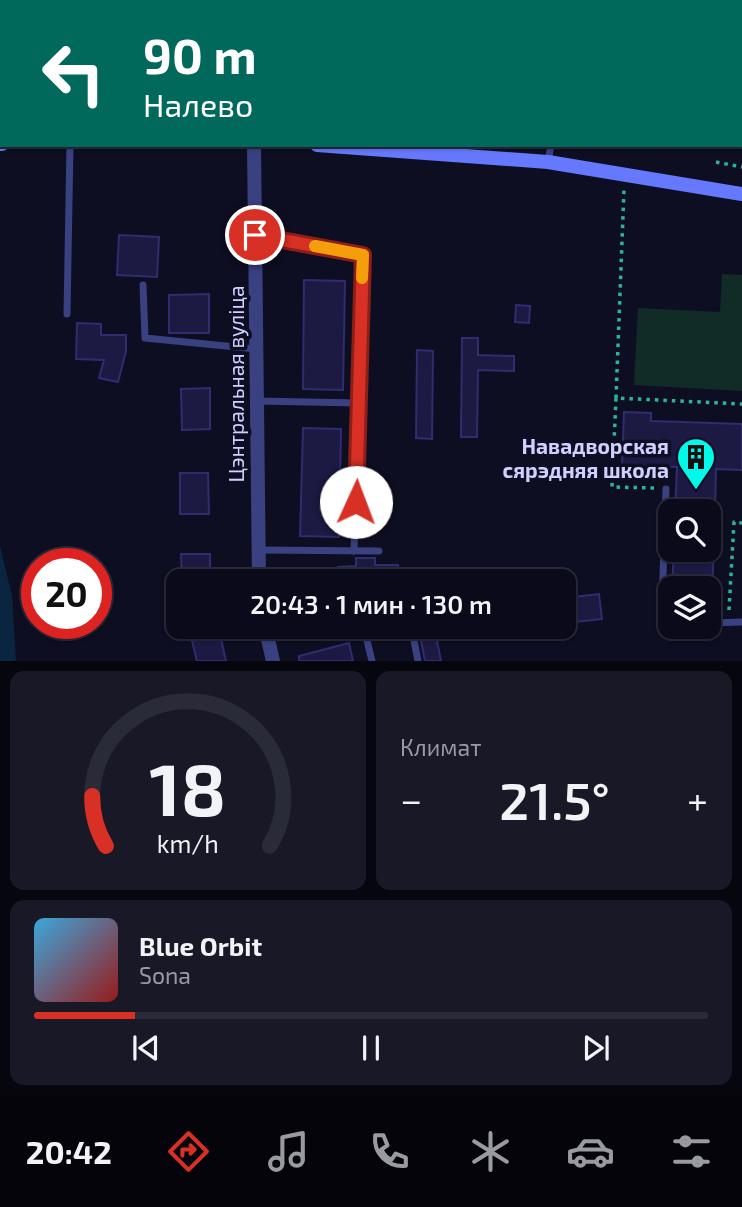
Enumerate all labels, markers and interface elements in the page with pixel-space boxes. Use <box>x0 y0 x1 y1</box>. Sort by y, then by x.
text: 90 m <box>143 25 257 84</box>
icon: left <box>28 28 119 119</box>
text: Налево <box>143 85 253 123</box>
pin <box>225 205 285 265</box>
icon: arrive <box>236 216 274 254</box>
street label: Цэнтральная вуліца <box>223 285 249 483</box>
place label: Навадворская сярэдняя школа <box>502 433 669 482</box>
building icon: Навадворская сярэдняя школа <box>675 436 717 491</box>
position arrow <box>319 465 393 539</box>
map controls <box>658 499 721 639</box>
button: search <box>658 499 721 562</box>
speed limit sign: 20 <box>21 548 112 639</box>
button: layers <box>658 576 721 639</box>
text: 20:43 · 1 мин · 130 m <box>250 588 492 619</box>
text: Климат <box>400 733 481 761</box>
text: 18 <box>150 744 226 832</box>
text: 21.5° <box>499 768 610 830</box>
text: − <box>400 776 422 822</box>
text: + <box>687 776 708 822</box>
text: km/h <box>157 828 219 858</box>
text: Blue Orbit <box>139 930 262 961</box>
text: Sona <box>139 961 191 989</box>
icon: previous <box>127 1029 165 1067</box>
icon: pause <box>352 1029 390 1067</box>
icon: next <box>577 1029 615 1067</box>
icon: directions <box>164 1127 213 1176</box>
icon: music <box>264 1127 313 1176</box>
icon: phone <box>365 1127 414 1176</box>
icon: climate <box>466 1127 515 1176</box>
icon: car <box>566 1127 615 1176</box>
icon: filters <box>667 1127 716 1176</box>
text: 20:42 <box>26 1132 112 1170</box>

